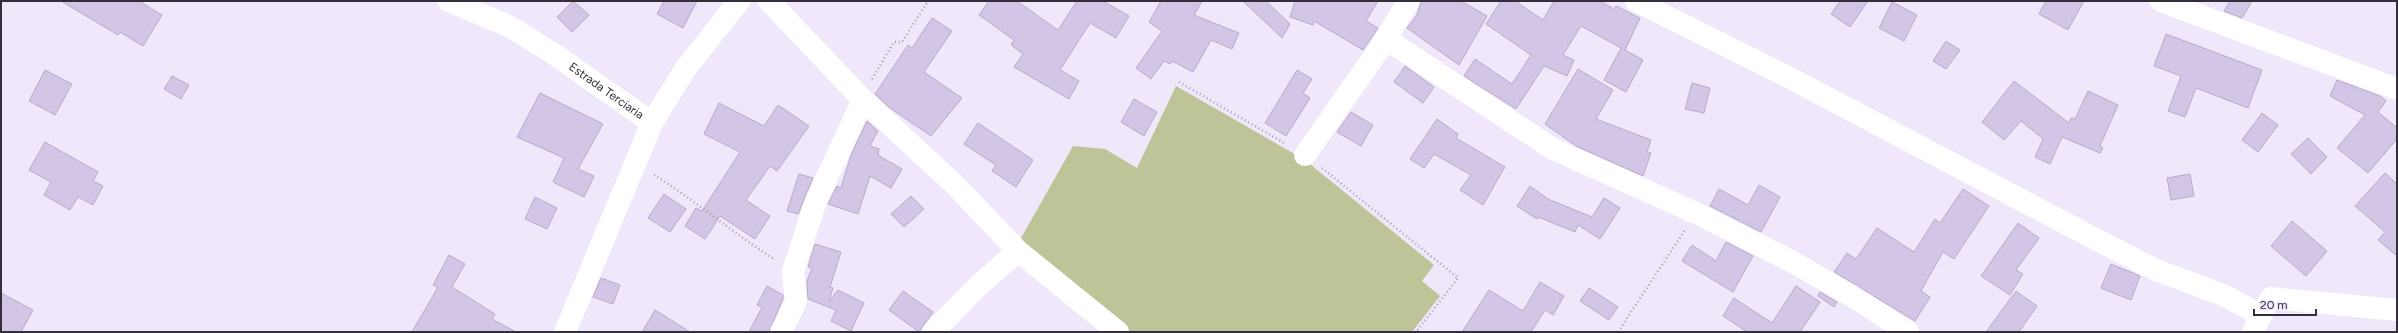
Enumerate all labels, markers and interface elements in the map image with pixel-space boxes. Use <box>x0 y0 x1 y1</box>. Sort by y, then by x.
street label: Estrada Terciaria <box>566 60 647 122</box>
scale bar <box>2254 291 2316 317</box>
text: 20 m <box>2260 298 2288 312</box>

